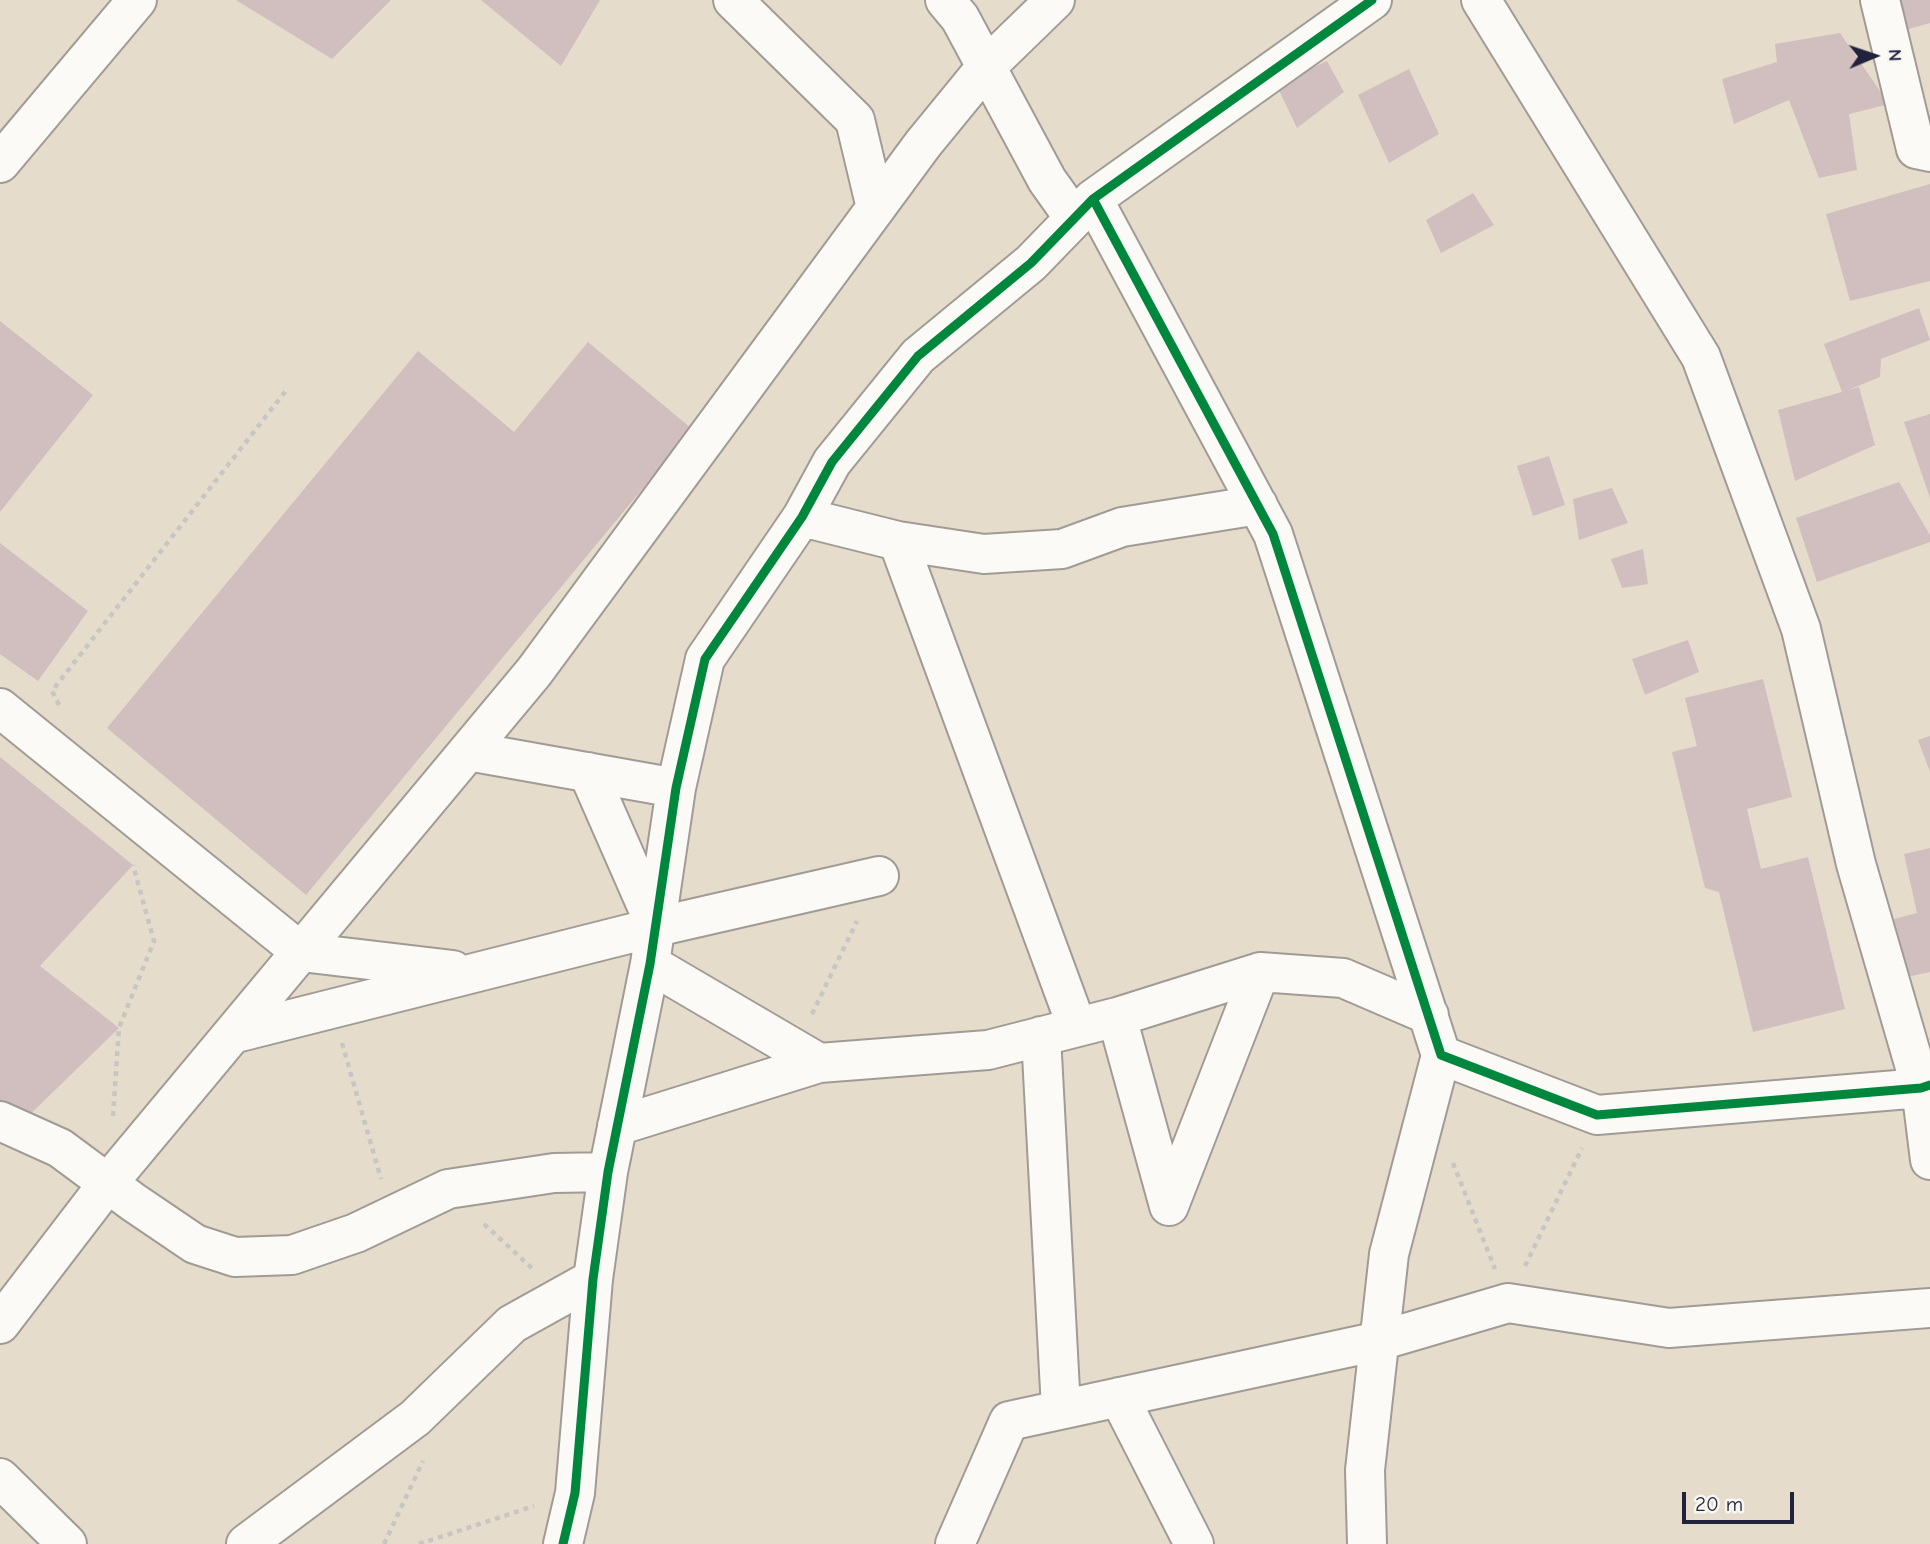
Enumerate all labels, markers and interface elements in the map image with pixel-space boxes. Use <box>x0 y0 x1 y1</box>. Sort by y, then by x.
north arrow <box>1839 21 1909 91</box>
text: N <box>1884 49 1906 62</box>
scale bar <box>1685 1478 1797 1522</box>
text: 20 m <box>1695 1492 1743 1516</box>

